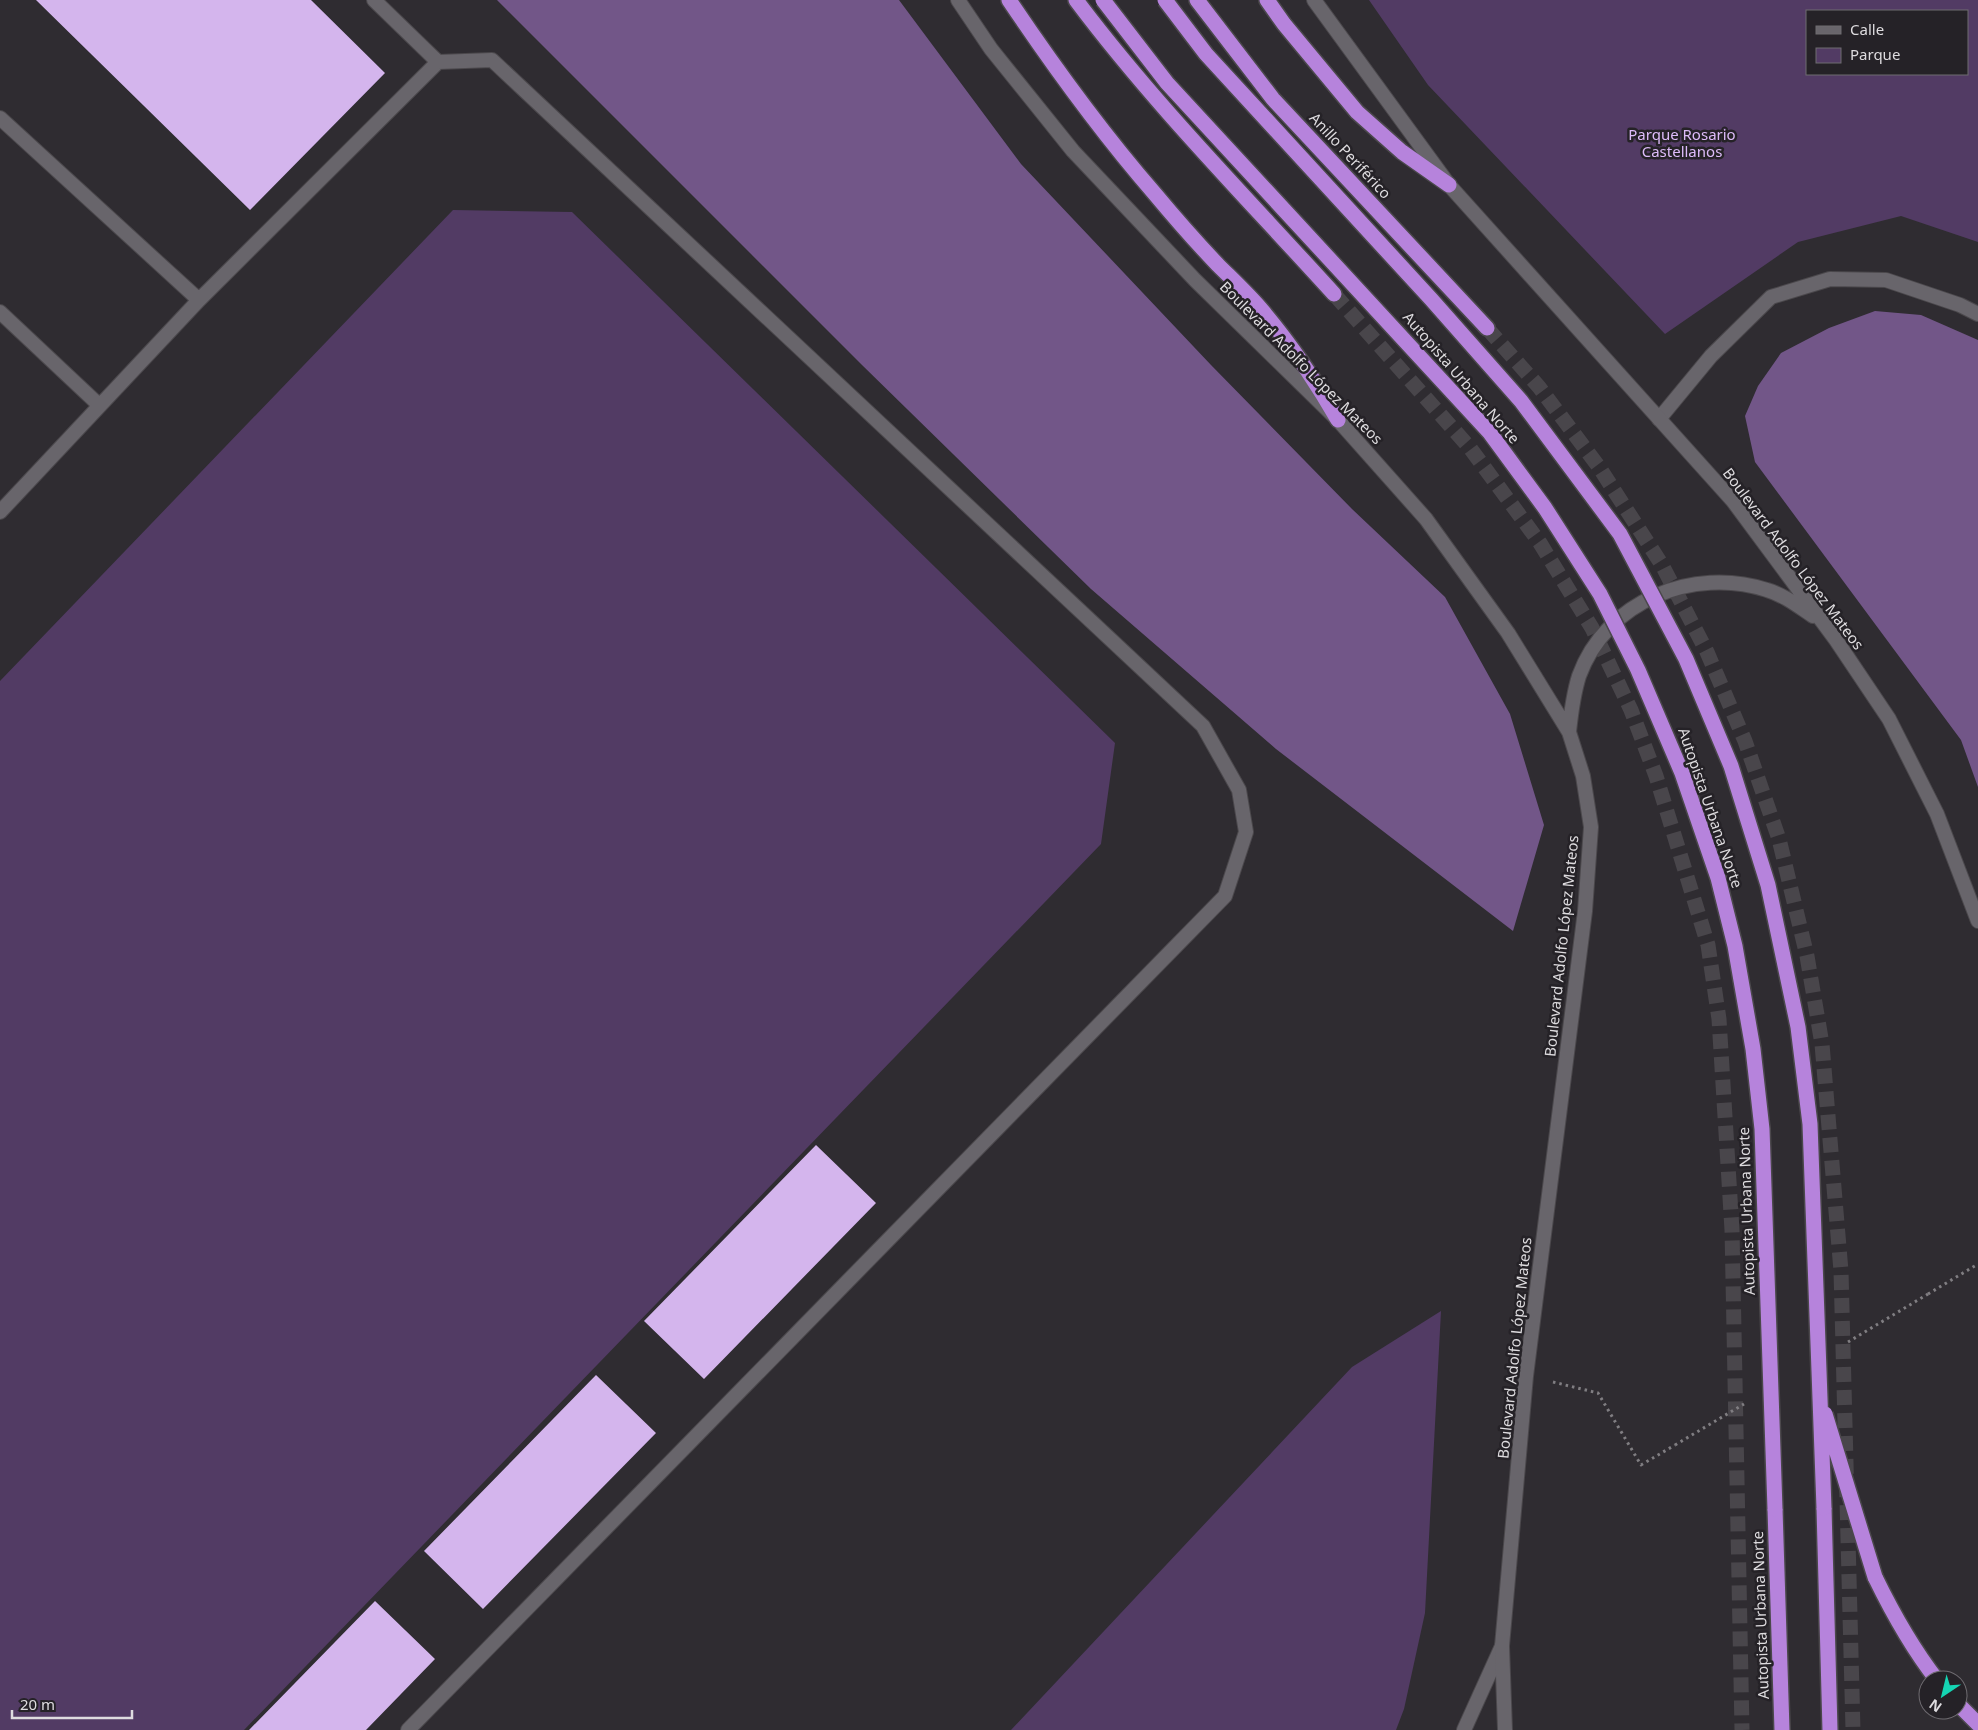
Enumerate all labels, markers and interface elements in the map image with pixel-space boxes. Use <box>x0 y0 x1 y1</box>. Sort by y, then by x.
legend <box>1806 10 1968 75</box>
text: Calle <box>1850 19 1884 39</box>
text: Parque <box>1850 44 1900 64</box>
street label: Anillo Periférico <box>1306 108 1396 203</box>
park label: Parque Rosario Castellanos <box>1628 124 1736 161</box>
street label: Boulevard Adolfo López Mateos <box>1216 277 1387 448</box>
street label: Autopista Urbana Norte <box>1399 307 1525 447</box>
street label: Boulevard Adolfo López Mateos <box>1719 463 1869 653</box>
street label: Autopista Urbana Norte <box>1674 725 1748 890</box>
street label: Boulevard Adolfo López Mateos <box>1539 834 1583 1058</box>
street label: Autopista Urbana Norte <box>1733 1127 1759 1295</box>
street label: Boulevard Adolfo López Mateos <box>1492 1236 1536 1460</box>
street label: Autopista Urbana Norte <box>1747 1531 1773 1699</box>
north arrow <box>1918 1670 1968 1720</box>
scale bar <box>12 1688 132 1720</box>
text: 20 m <box>20 1694 55 1714</box>
text: N <box>1925 1695 1945 1717</box>

